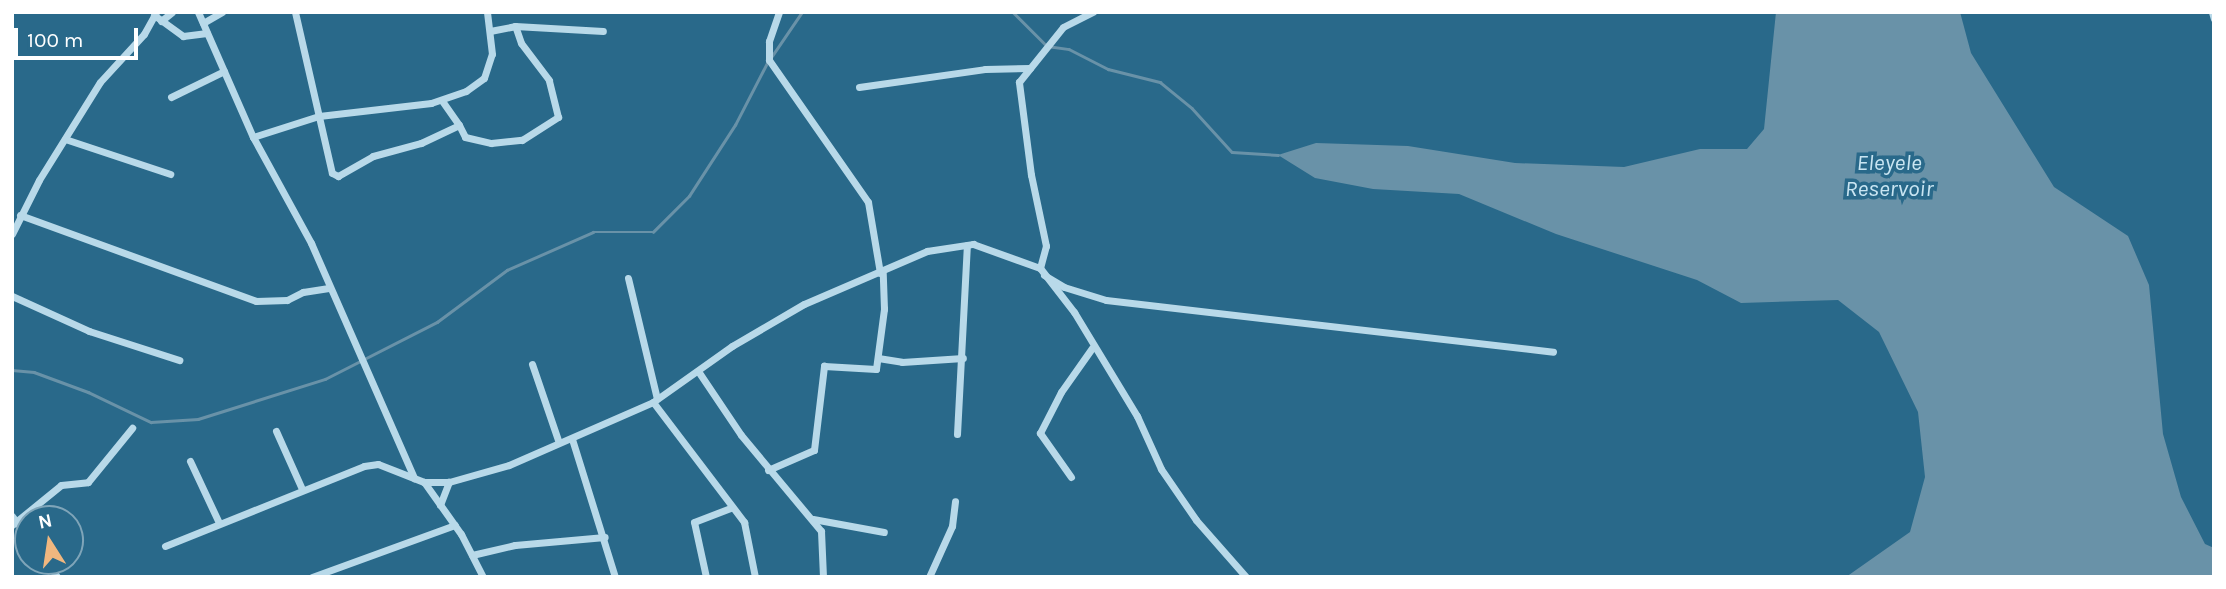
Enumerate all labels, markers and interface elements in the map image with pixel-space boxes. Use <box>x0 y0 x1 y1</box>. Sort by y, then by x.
scale bar <box>18 14 142 58</box>
text: 100 m <box>27 28 84 52</box>
water label: Eleyele Reservoir <box>1845 149 1933 203</box>
north arrow <box>14 505 84 575</box>
text: N <box>36 509 54 534</box>

